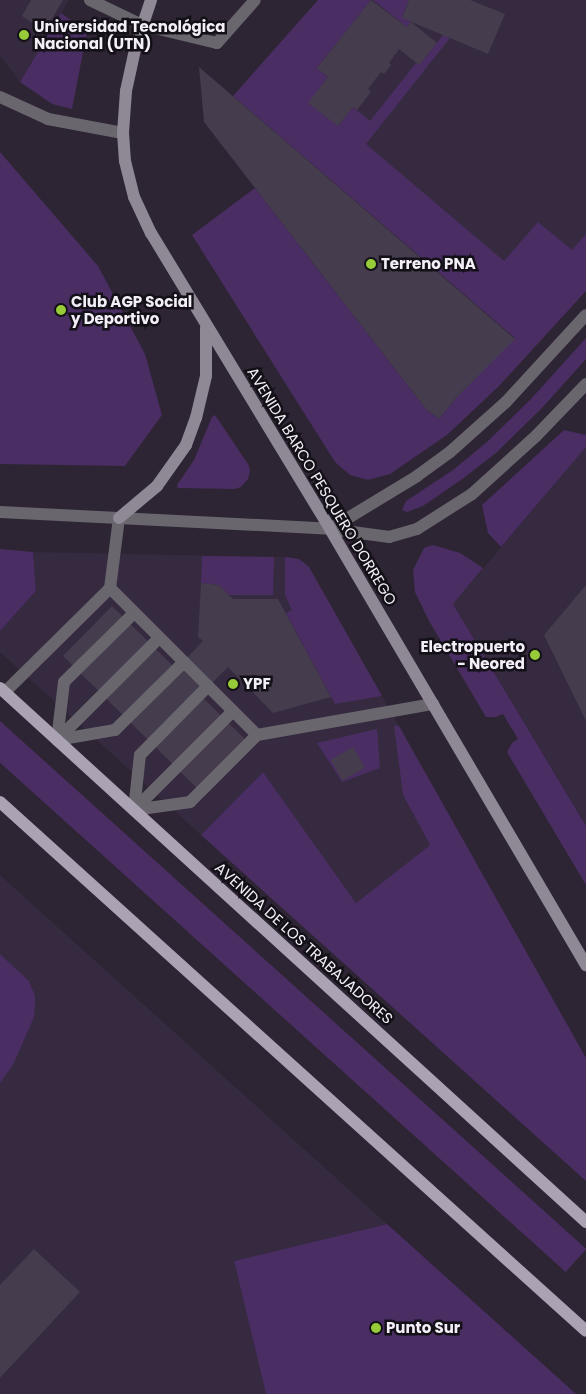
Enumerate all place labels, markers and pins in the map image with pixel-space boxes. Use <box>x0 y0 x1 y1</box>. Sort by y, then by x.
place label: Universidad Tecnológica Nacional (UTN) <box>34 17 225 52</box>
marker: Universidad Tecnológica Nacional (UTN) <box>18 29 30 41</box>
place label: Terreno PNA <box>381 255 476 273</box>
marker: Terreno PNA <box>365 258 377 270</box>
place label: Club AGP Social y Deportivo <box>71 292 192 327</box>
marker: Club AGP Social y Deportivo <box>55 304 67 316</box>
place label: Electropuerto - Neored <box>420 637 525 672</box>
marker: Electropuerto - Neored <box>529 649 541 661</box>
place label: YPF <box>243 675 271 693</box>
marker: YPF <box>227 678 239 690</box>
place label: Punto Sur <box>386 1319 460 1337</box>
marker: Punto Sur <box>370 1322 382 1334</box>

